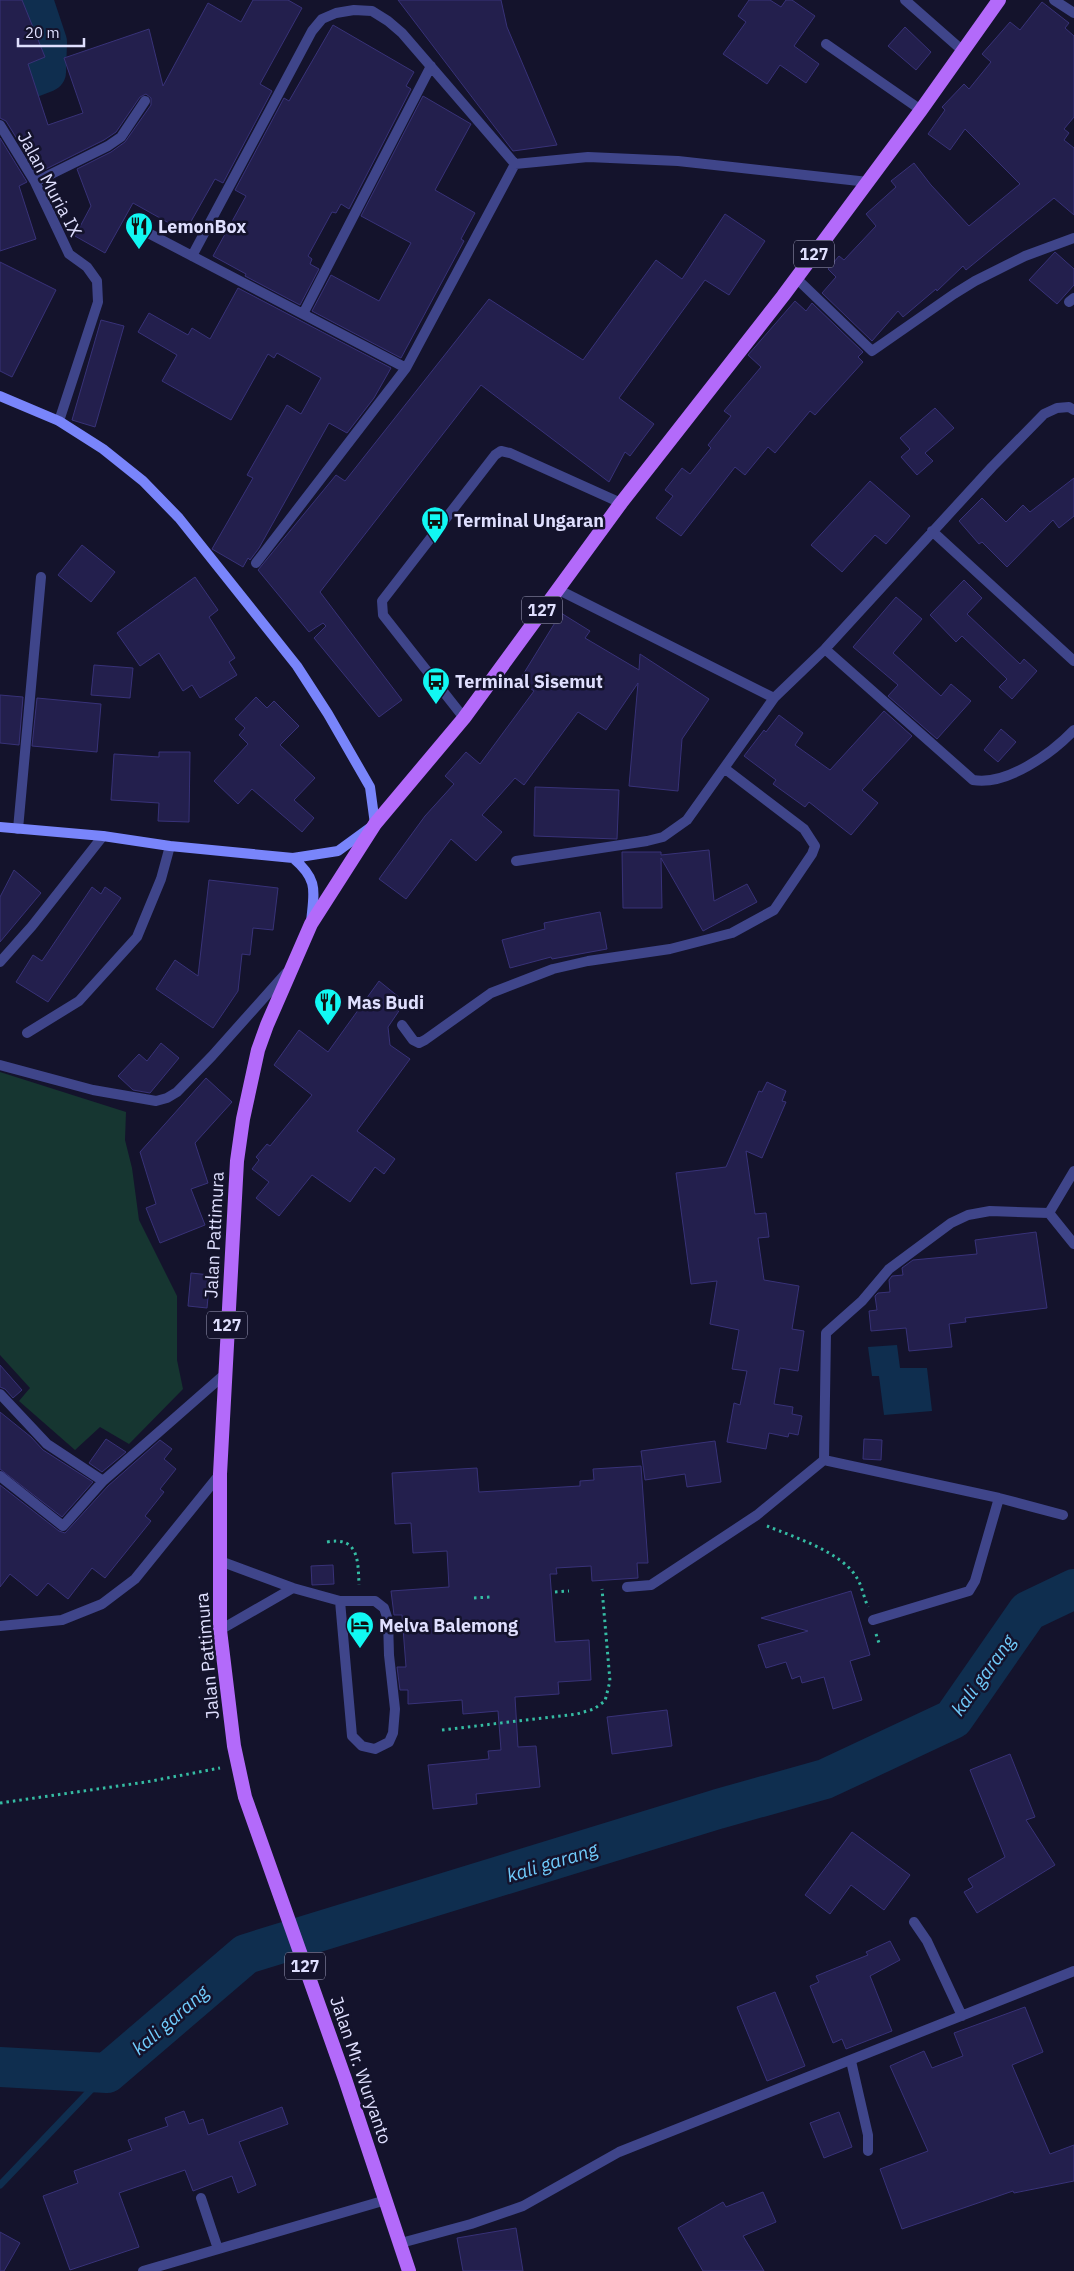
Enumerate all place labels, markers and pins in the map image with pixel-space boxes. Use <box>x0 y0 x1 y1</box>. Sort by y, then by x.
restaurant icon: LemonBox <box>124 211 154 250</box>
place label: LemonBox <box>158 215 246 238</box>
bus stop icon: Terminal Ungaran <box>420 505 450 544</box>
place label: Terminal Ungaran <box>454 509 604 532</box>
bus stop icon: Terminal Sisemut <box>421 666 451 705</box>
place label: Terminal Sisemut <box>455 670 603 693</box>
restaurant icon: Mas Budi <box>313 987 343 1026</box>
place label: Mas Budi <box>347 991 424 1014</box>
hotel icon: Melva Balemong <box>345 1610 375 1649</box>
place label: Melva Balemong <box>379 1614 518 1637</box>

